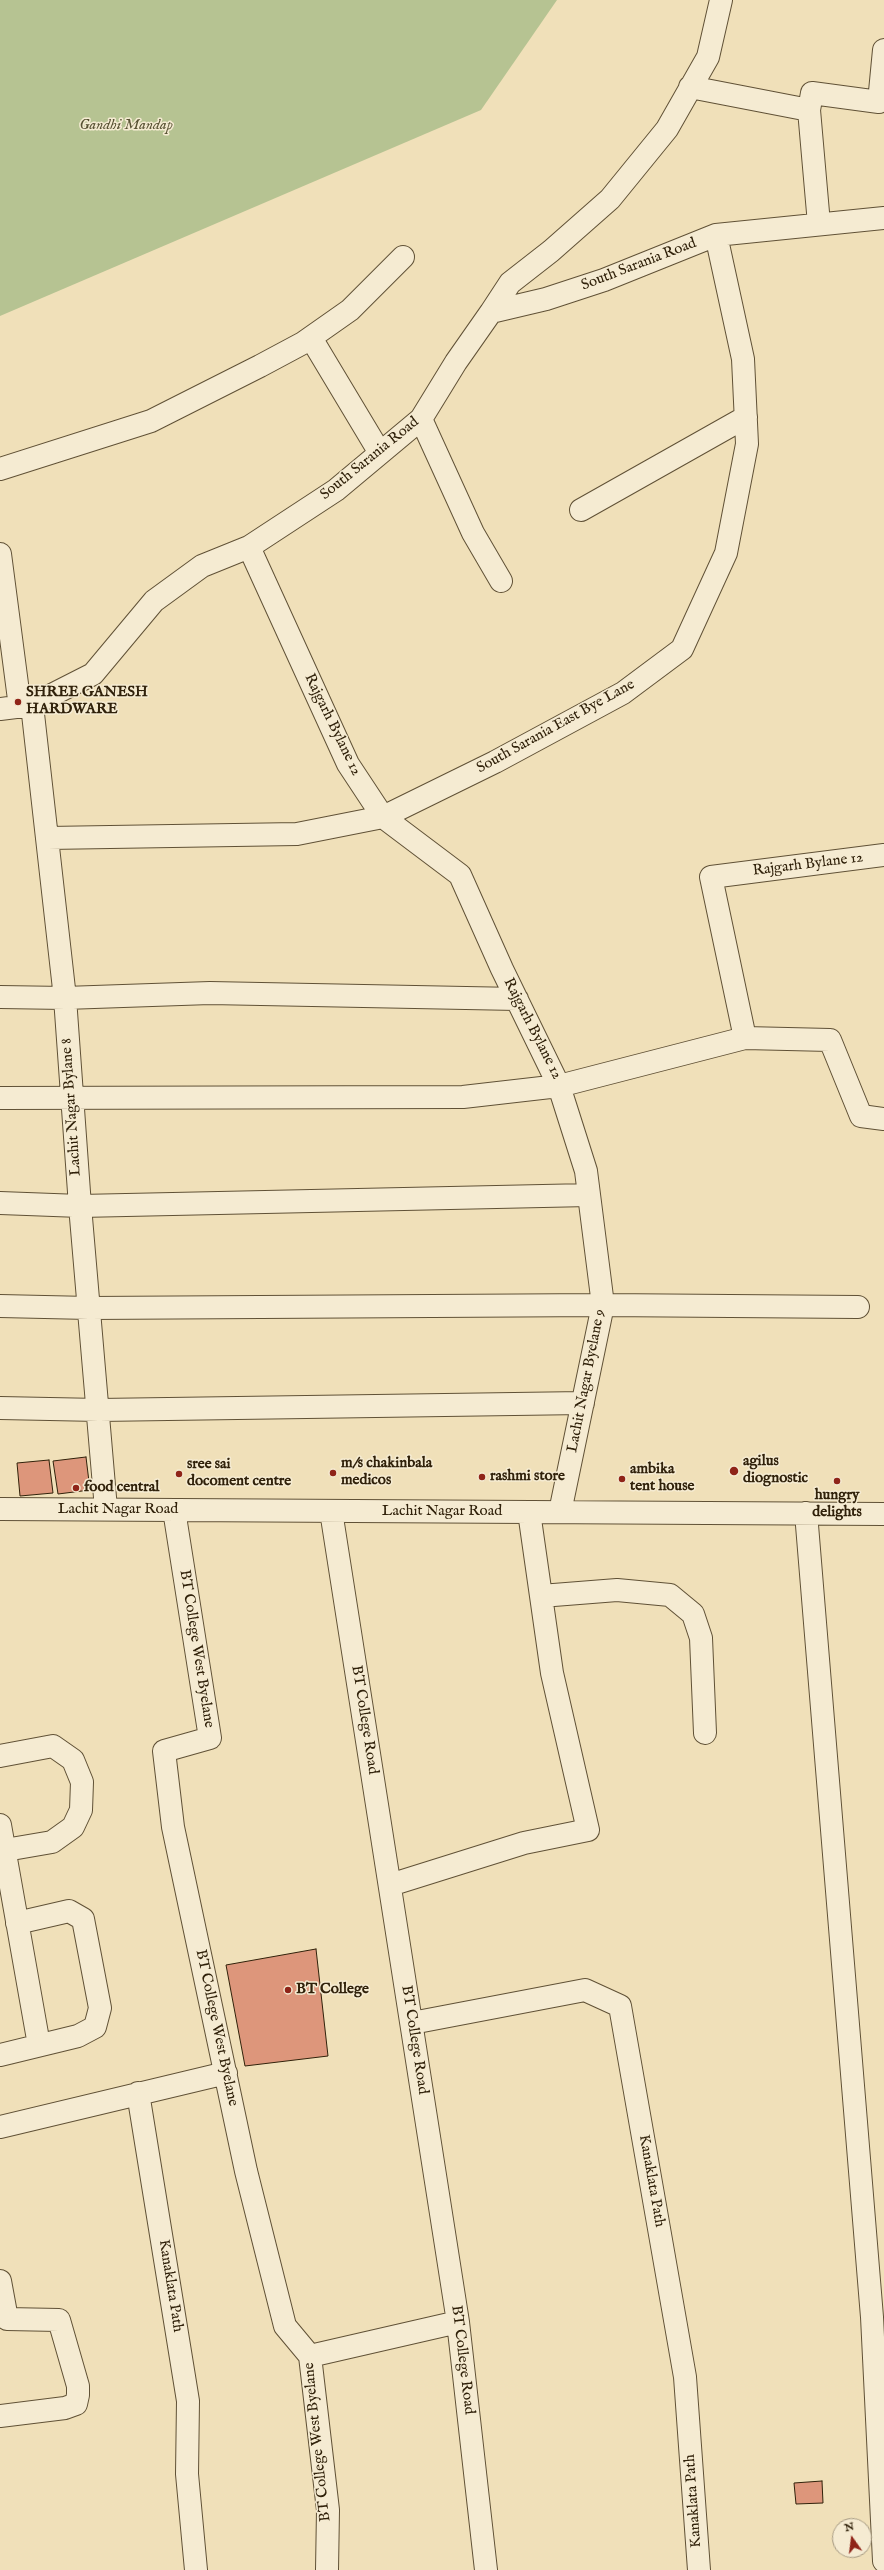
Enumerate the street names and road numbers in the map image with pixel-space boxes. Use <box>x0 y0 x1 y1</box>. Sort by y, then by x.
street label: South Sarania Road <box>579 235 699 295</box>
street label: South Sarania Road <box>317 414 423 504</box>
street label: Rajgarh Bylane 12 <box>300 671 364 779</box>
street label: South Sarania East Bye Lane <box>474 676 638 778</box>
street label: Rajgarh Bylane 12 <box>752 849 864 881</box>
street label: Rajgarh Bylane 12 <box>499 975 565 1083</box>
street label: Lachit Nagar Bylane 8 <box>58 1037 86 1177</box>
street label: Lachit Nagar Byelane 9 <box>564 1308 610 1454</box>
street label: Lachit Nagar Road <box>58 1501 178 1519</box>
street label: Lachit Nagar Road <box>382 1503 502 1521</box>
street label: BT College West Byelane <box>175 1569 217 1729</box>
street label: BT College Road <box>346 1664 382 1776</box>
street label: BT College West Byelane <box>191 1948 241 2108</box>
street label: BT College Road <box>396 1984 432 2096</box>
street label: Kanaklata Path <box>634 2133 668 2229</box>
street label: Kanaklata Path <box>154 2238 186 2334</box>
street label: BT College Road <box>446 2304 478 2416</box>
street label: BT College West Byelane <box>301 2362 335 2522</box>
street label: Kanaklata Path <box>682 2454 706 2548</box>

